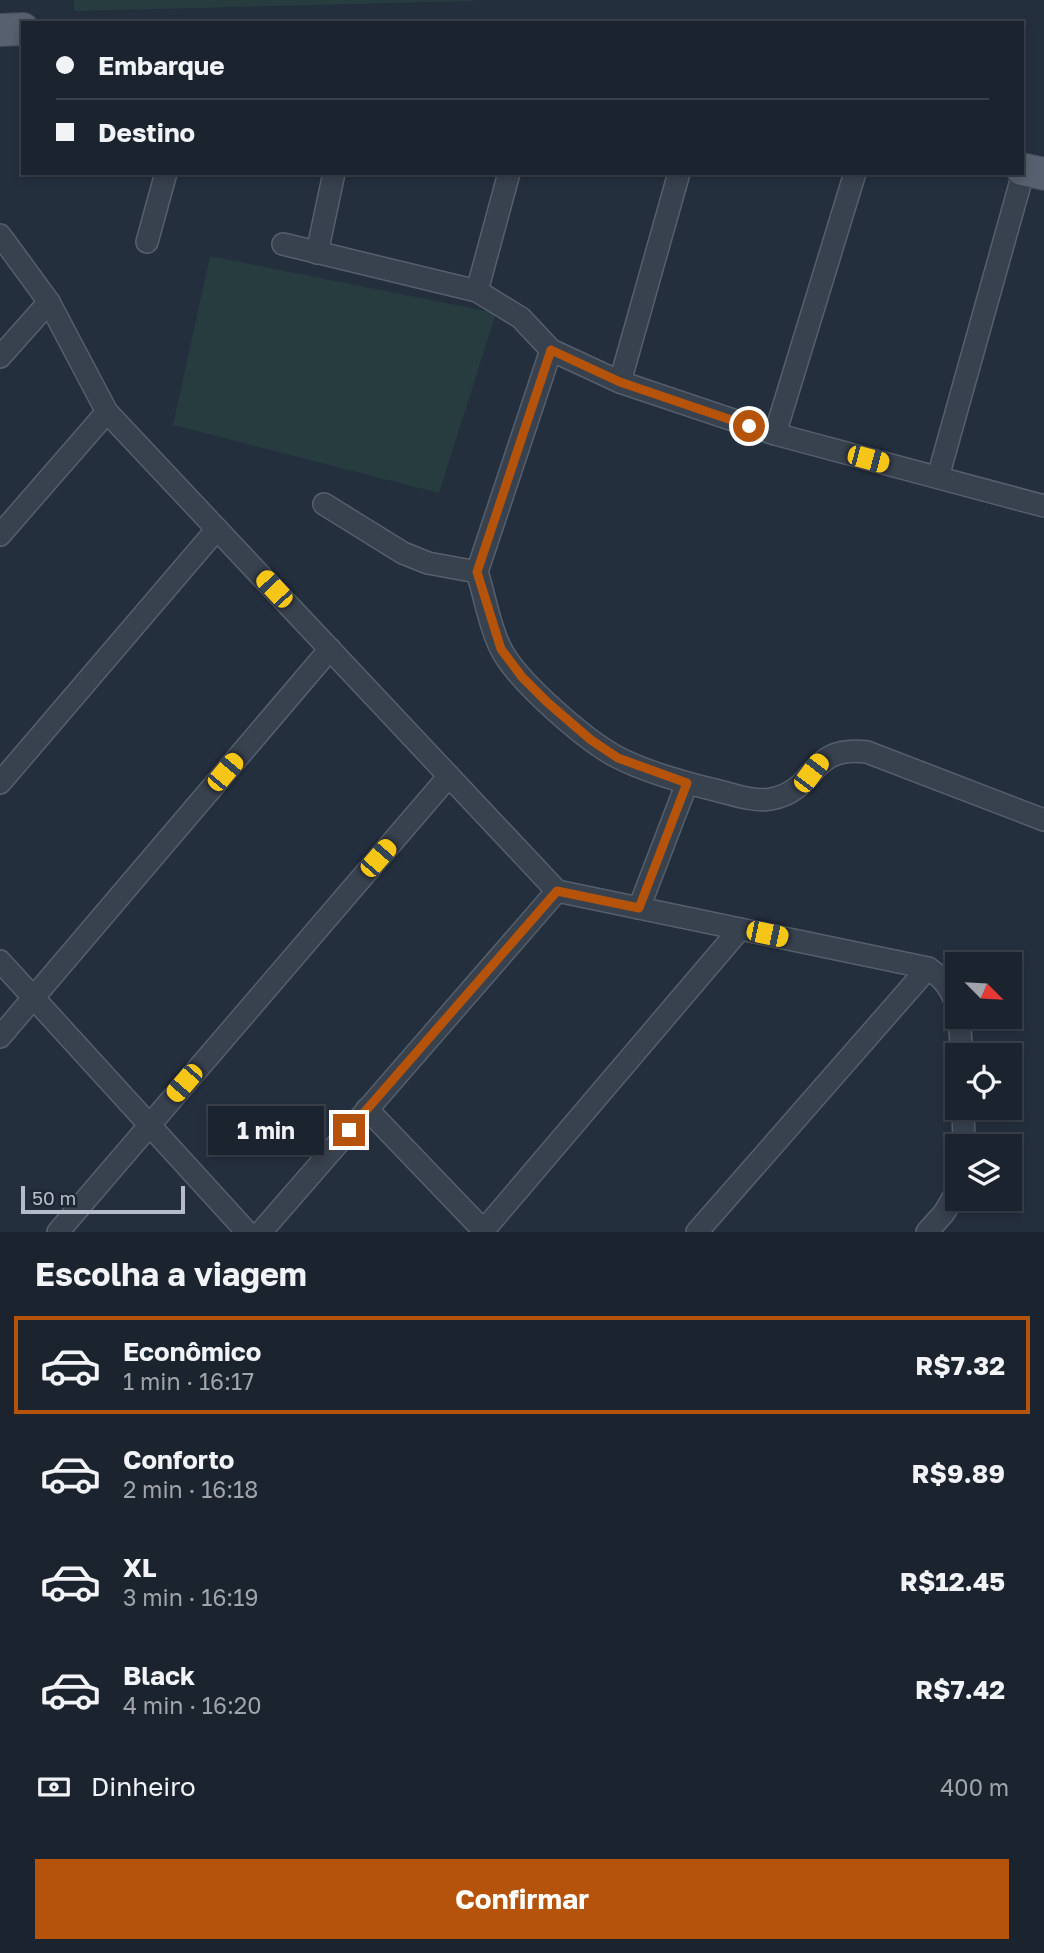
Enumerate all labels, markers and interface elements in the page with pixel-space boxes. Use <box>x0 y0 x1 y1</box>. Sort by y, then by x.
text: Embarque <box>98 50 225 81</box>
text: Destino <box>98 117 195 148</box>
route start <box>733 410 765 442</box>
car <box>845 443 892 475</box>
car <box>252 566 297 612</box>
car <box>204 749 247 795</box>
car <box>790 750 833 796</box>
car <box>357 835 400 881</box>
car <box>745 919 790 949</box>
north arrow <box>945 952 1022 1029</box>
map controls <box>945 952 1022 1211</box>
button: locate <box>945 1043 1022 1120</box>
car <box>163 1060 206 1106</box>
callout: 1 min <box>209 1106 324 1154</box>
route end <box>333 1114 365 1146</box>
text: 1 min <box>237 1116 295 1144</box>
button: layers <box>945 1134 1022 1211</box>
scale bar <box>21 1183 186 1215</box>
text: 50 m <box>32 1186 76 1209</box>
text: Escolha a viagem <box>35 1255 307 1293</box>
icon: car <box>39 1334 102 1397</box>
text: Econômico <box>123 1336 261 1367</box>
text: R$7.32 <box>915 1350 1005 1381</box>
text: 1 min · 16:17 <box>123 1367 254 1395</box>
icon: car <box>39 1442 102 1505</box>
text: Conforto <box>123 1444 234 1475</box>
text: R$9.89 <box>912 1458 1005 1489</box>
text: 2 min · 16:18 <box>123 1475 258 1503</box>
icon: car <box>39 1550 102 1613</box>
text: XL <box>123 1552 157 1583</box>
text: R$12.45 <box>900 1566 1005 1597</box>
text: 3 min · 16:19 <box>123 1583 258 1611</box>
icon: car <box>39 1658 102 1721</box>
text: Black <box>123 1660 195 1691</box>
text: R$7.42 <box>915 1674 1005 1705</box>
text: 4 min · 16:20 <box>123 1691 261 1719</box>
icon: cash <box>35 1768 73 1806</box>
text: Dinheiro <box>91 1771 196 1802</box>
text: 400 m <box>940 1773 1009 1801</box>
button: Confirmar <box>35 1859 1009 1939</box>

